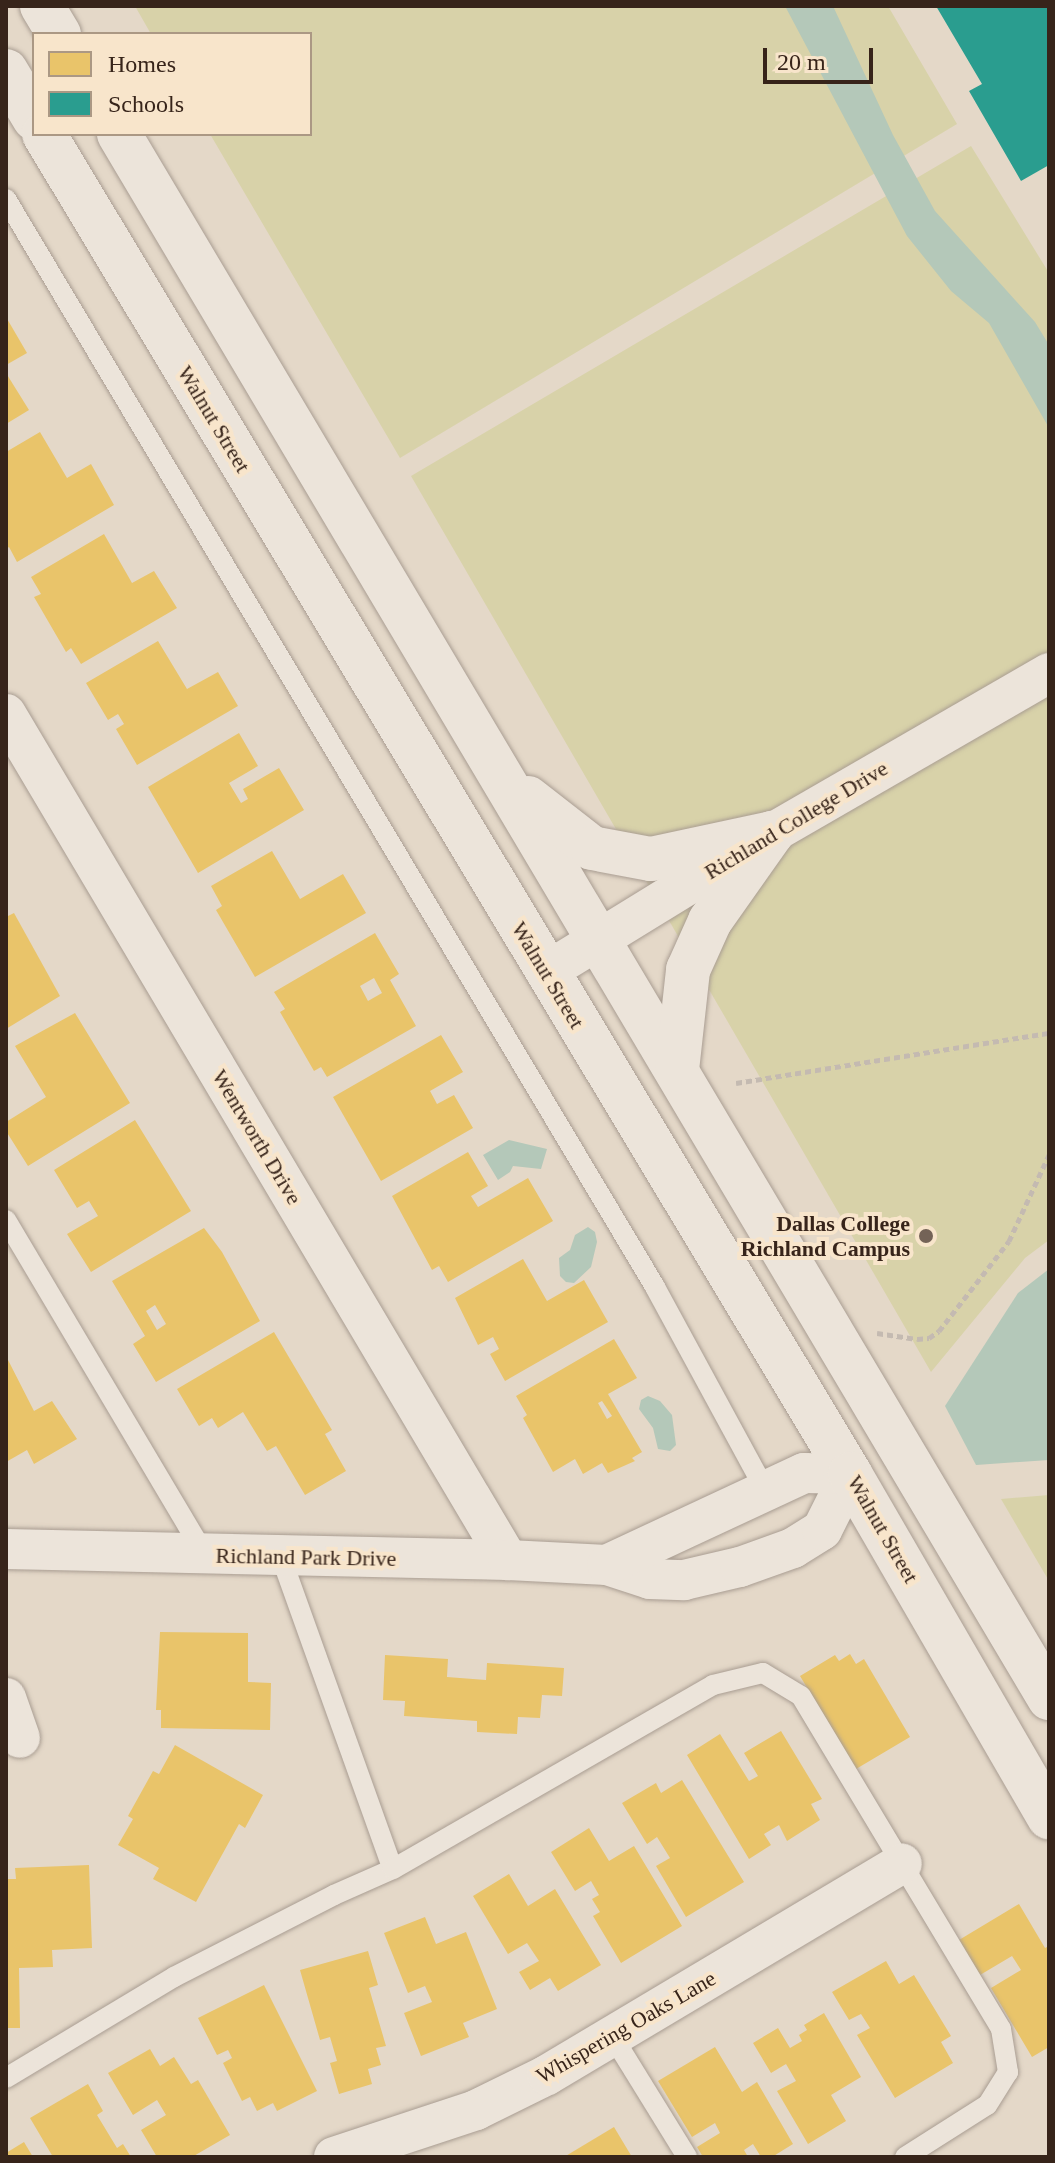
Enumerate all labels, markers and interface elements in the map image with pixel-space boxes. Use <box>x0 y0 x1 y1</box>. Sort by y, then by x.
legend <box>32 32 312 136</box>
scale bar <box>767 32 877 82</box>
text: 20 m <box>777 49 826 75</box>
text: Homes <box>108 51 176 77</box>
text: Schools <box>108 91 184 117</box>
street label: Walnut Street <box>172 361 256 477</box>
street label: Richland College Drive <box>700 755 892 885</box>
street label: Walnut Street <box>506 917 590 1033</box>
street label: Wentworth Drive <box>206 1065 308 1209</box>
place label: Dallas College Richland Campus <box>741 1210 910 1262</box>
marker: Dallas College Richland Campus <box>917 1227 935 1245</box>
street label: Walnut Street <box>842 1471 924 1587</box>
street label: Richland Park Drive <box>215 1542 397 1572</box>
street label: Whispering Oaks Lane <box>532 1965 720 2089</box>

